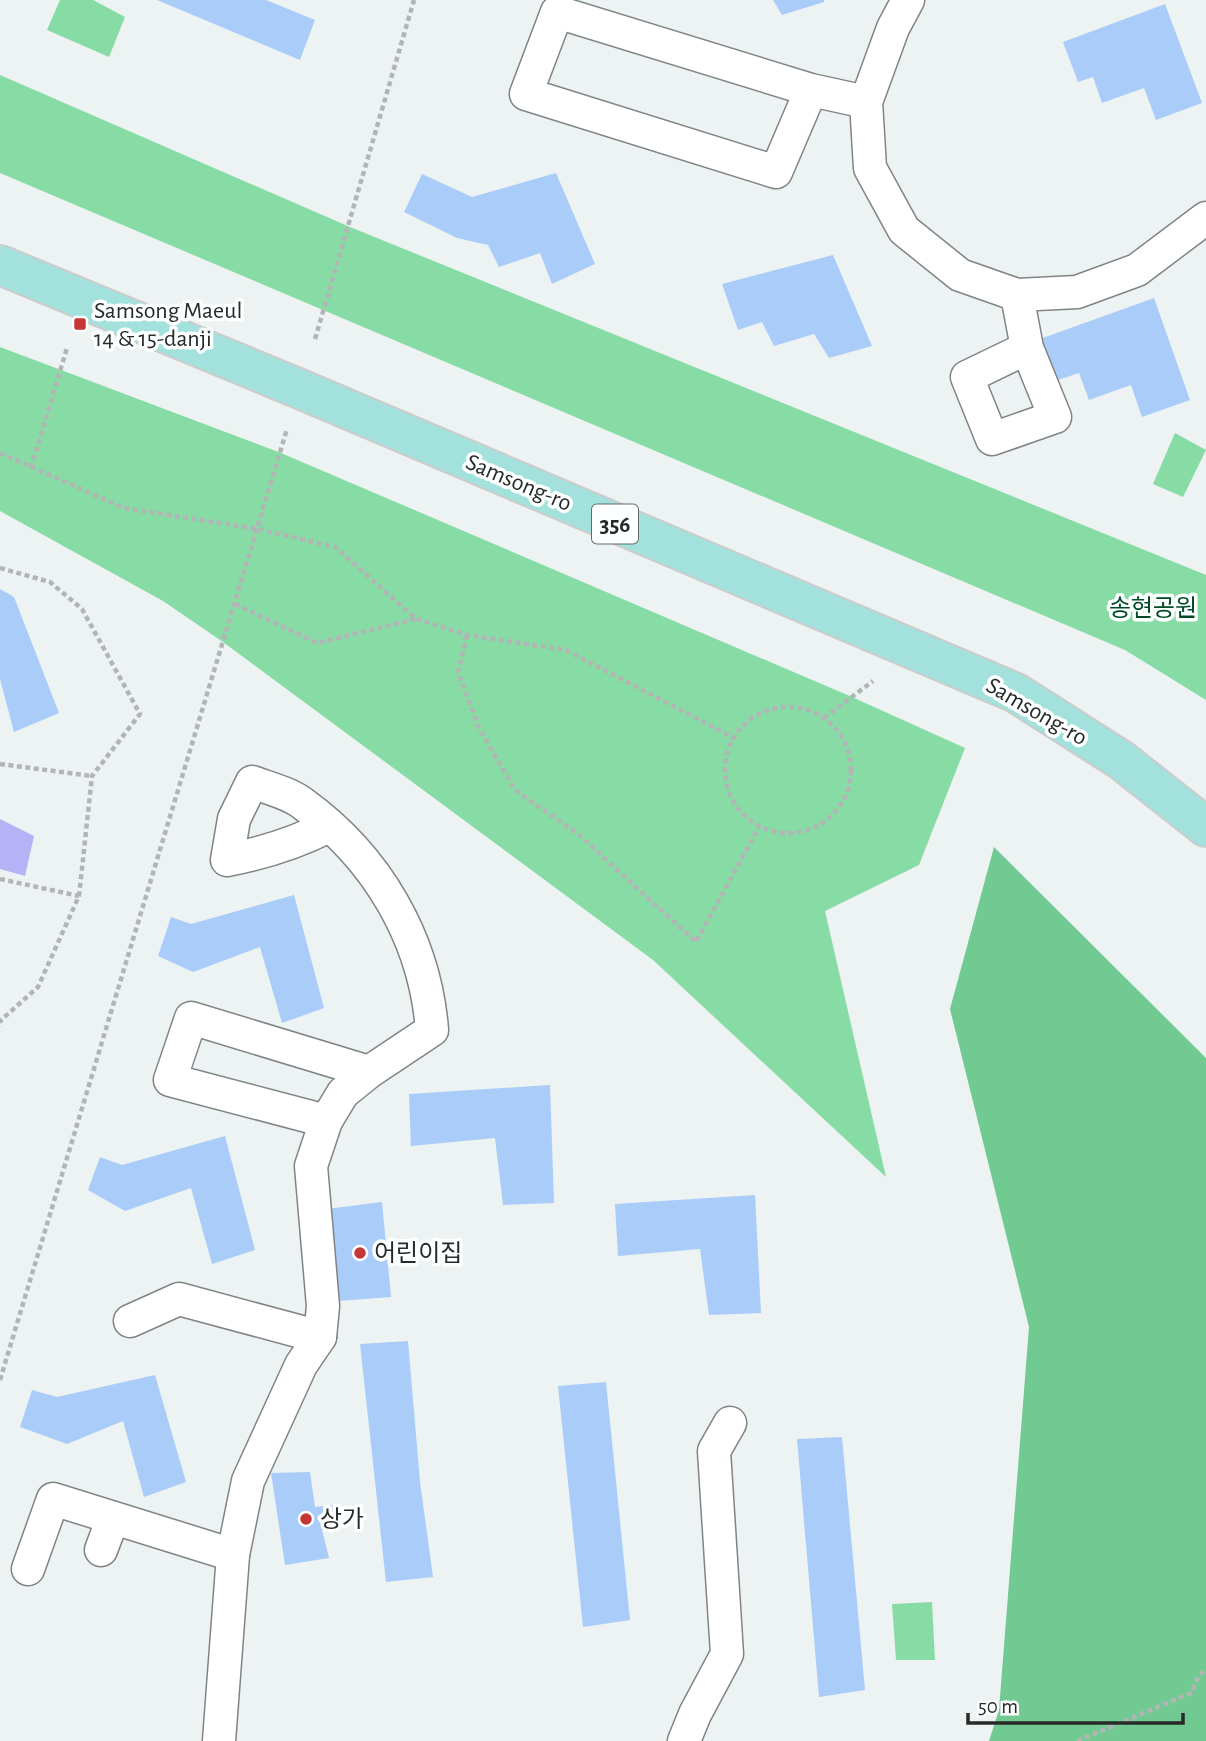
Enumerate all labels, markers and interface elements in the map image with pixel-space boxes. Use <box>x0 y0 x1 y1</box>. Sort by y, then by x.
place label: Samsong Maeul 14 & 15-danji <box>94 299 242 351</box>
marker: Samsong Maeul 14 & 15-danji <box>72 316 88 332</box>
street label: Samsong-ro <box>462 450 575 516</box>
road number: 356 <box>592 504 638 544</box>
park label: 송현공원 <box>1109 596 1197 621</box>
street label: Samsong-ro <box>982 673 1091 750</box>
place label: 어린이집 <box>374 1241 462 1266</box>
marker: 어린이집 <box>352 1245 368 1261</box>
place label: 상가 <box>320 1507 364 1532</box>
marker: 상가 <box>298 1511 314 1527</box>
scale bar <box>968 1682 1183 1726</box>
text: 50 m <box>978 1696 1018 1717</box>

